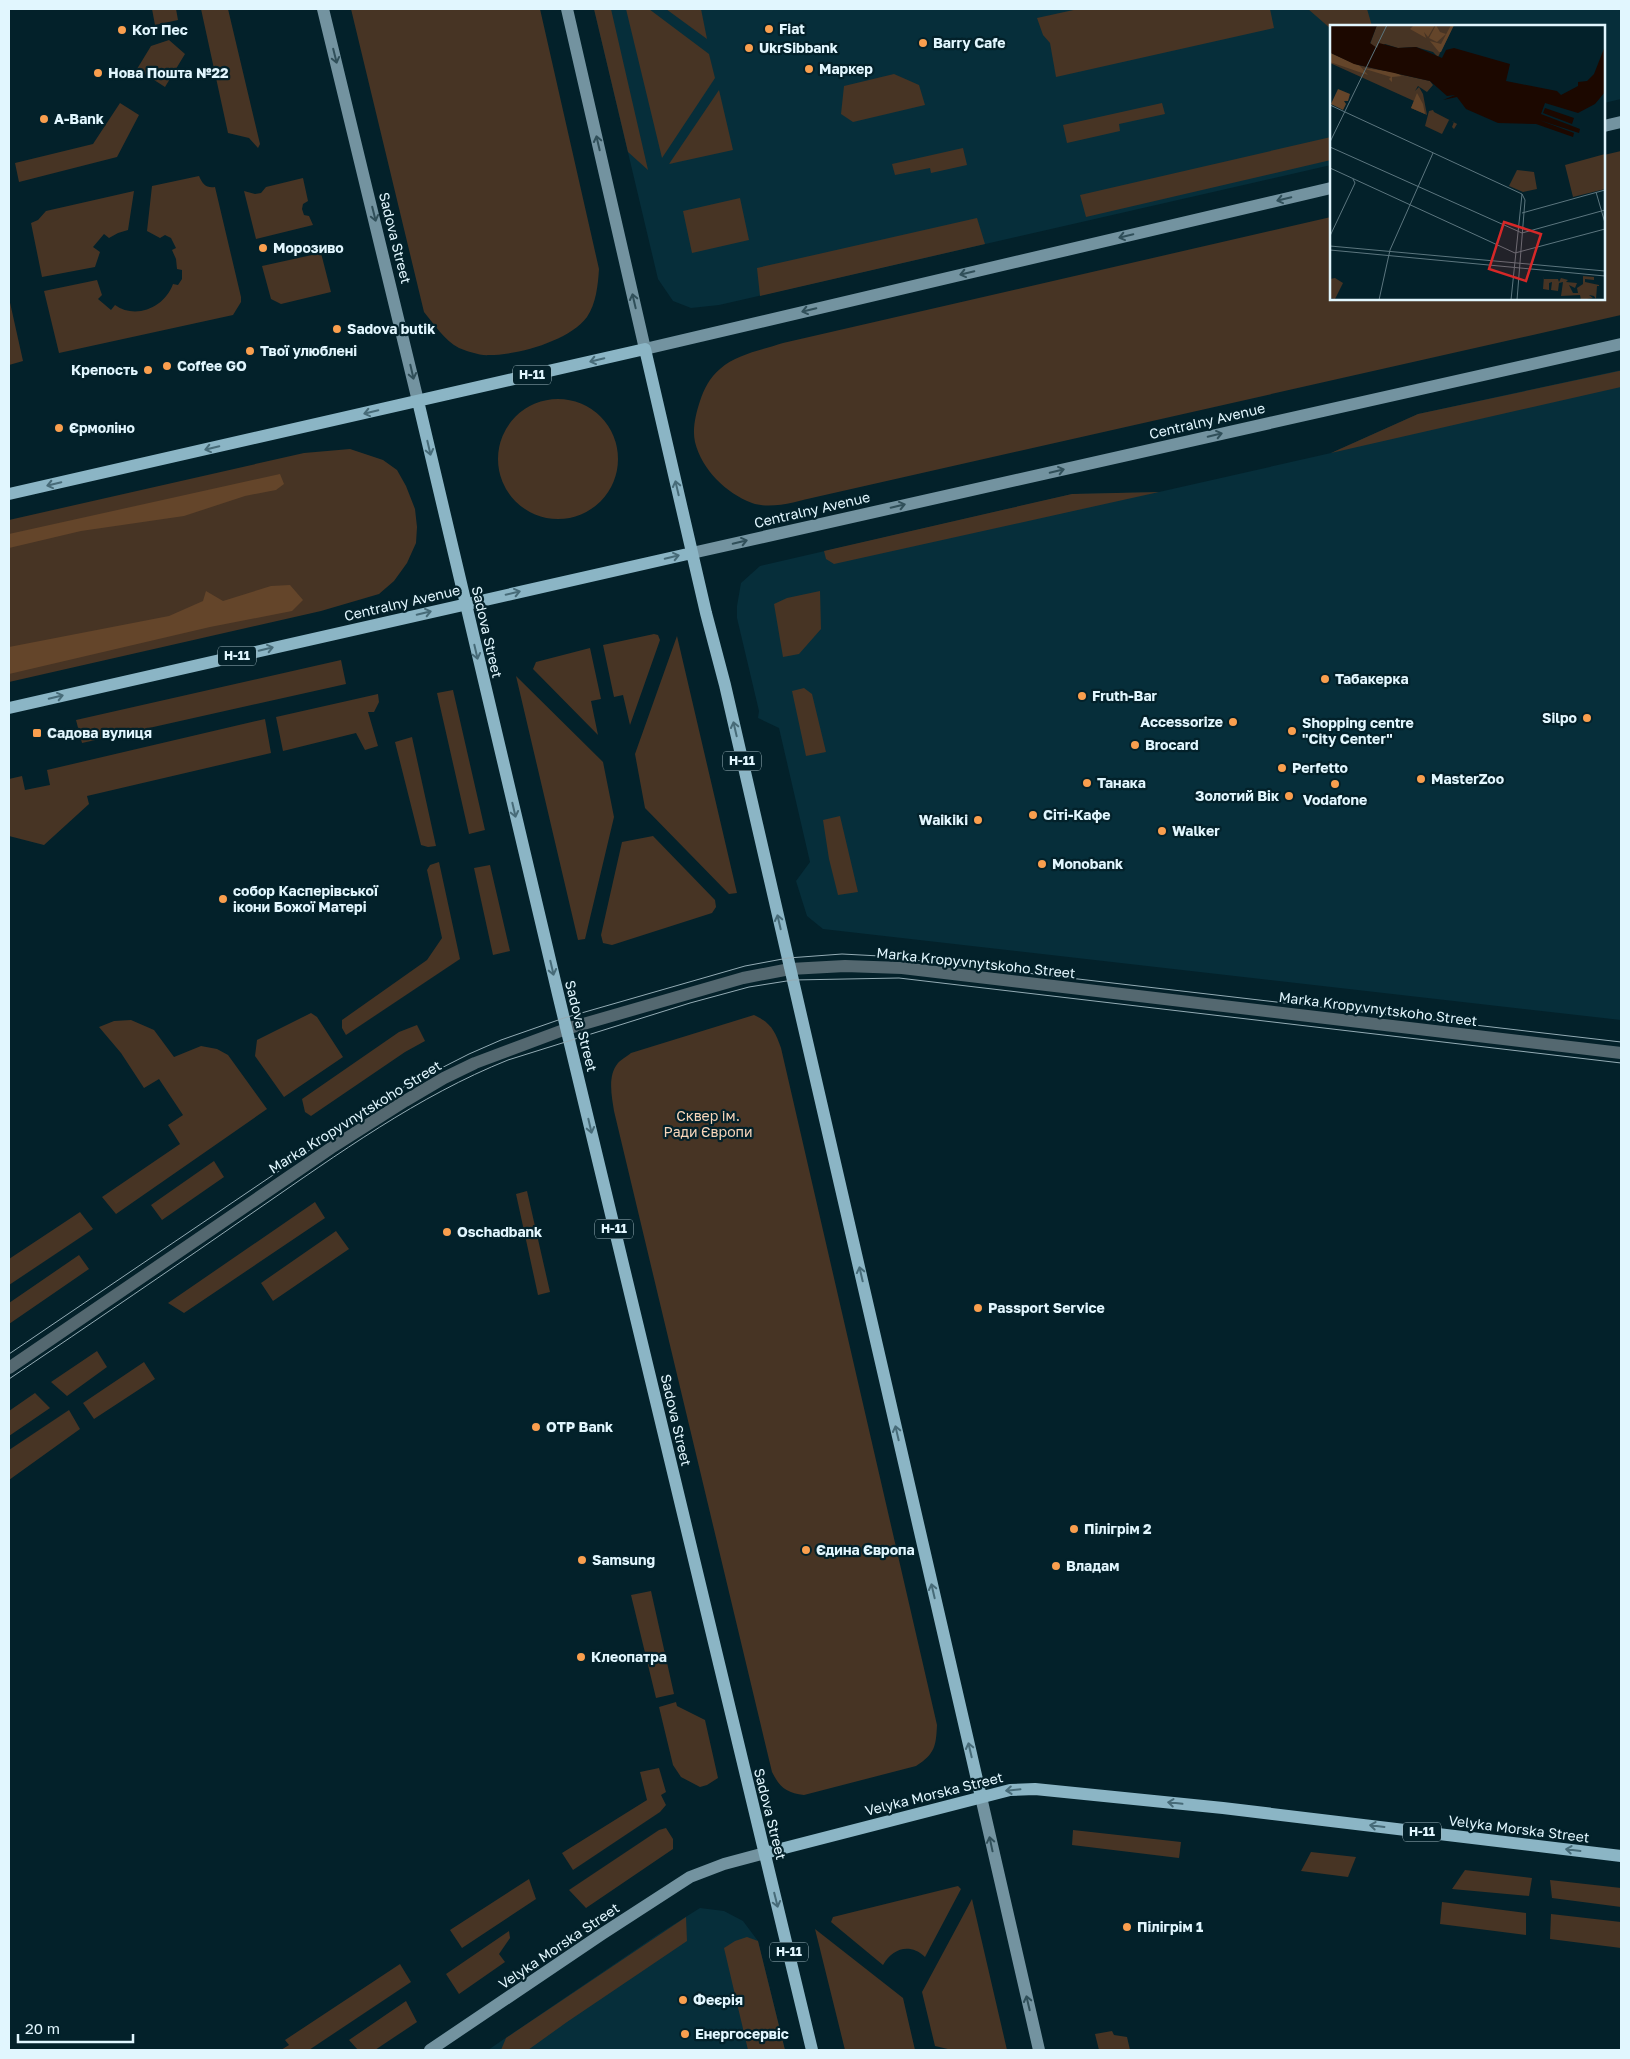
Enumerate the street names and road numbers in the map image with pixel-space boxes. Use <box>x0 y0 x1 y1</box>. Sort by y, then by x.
street label: Sadova Street <box>376 190 415 285</box>
road number: Н-11 <box>513 366 551 384</box>
street label: Centralny Avenue <box>1147 399 1267 442</box>
street label: Centralny Avenue <box>752 488 872 531</box>
street label: Centralny Avenue <box>342 581 462 624</box>
street label: Sadova Street <box>469 584 506 680</box>
road number: Н-11 <box>218 646 256 666</box>
road number: Н-11 <box>723 751 761 770</box>
street label: Marka Kropyvnytskoho Street <box>876 944 1076 981</box>
street label: Sadova Street <box>562 978 601 1073</box>
street label: Marka Kropyvnytskoho Street <box>1278 988 1478 1029</box>
street label: Marka Kropyvnytskoho Street <box>265 1056 444 1177</box>
road number: Н-11 <box>595 1220 633 1238</box>
street label: Sadova Street <box>658 1372 695 1468</box>
street label: Sadova Street <box>751 1766 790 1861</box>
street label: Velyka Morska Street <box>863 1768 1005 1819</box>
street label: Velyka Morska Street <box>1448 1811 1590 1846</box>
road number: Н-11 <box>1403 1822 1441 1841</box>
street label: Velyka Morska Street <box>495 1899 622 1992</box>
road number: Н-11 <box>770 1942 808 1961</box>

